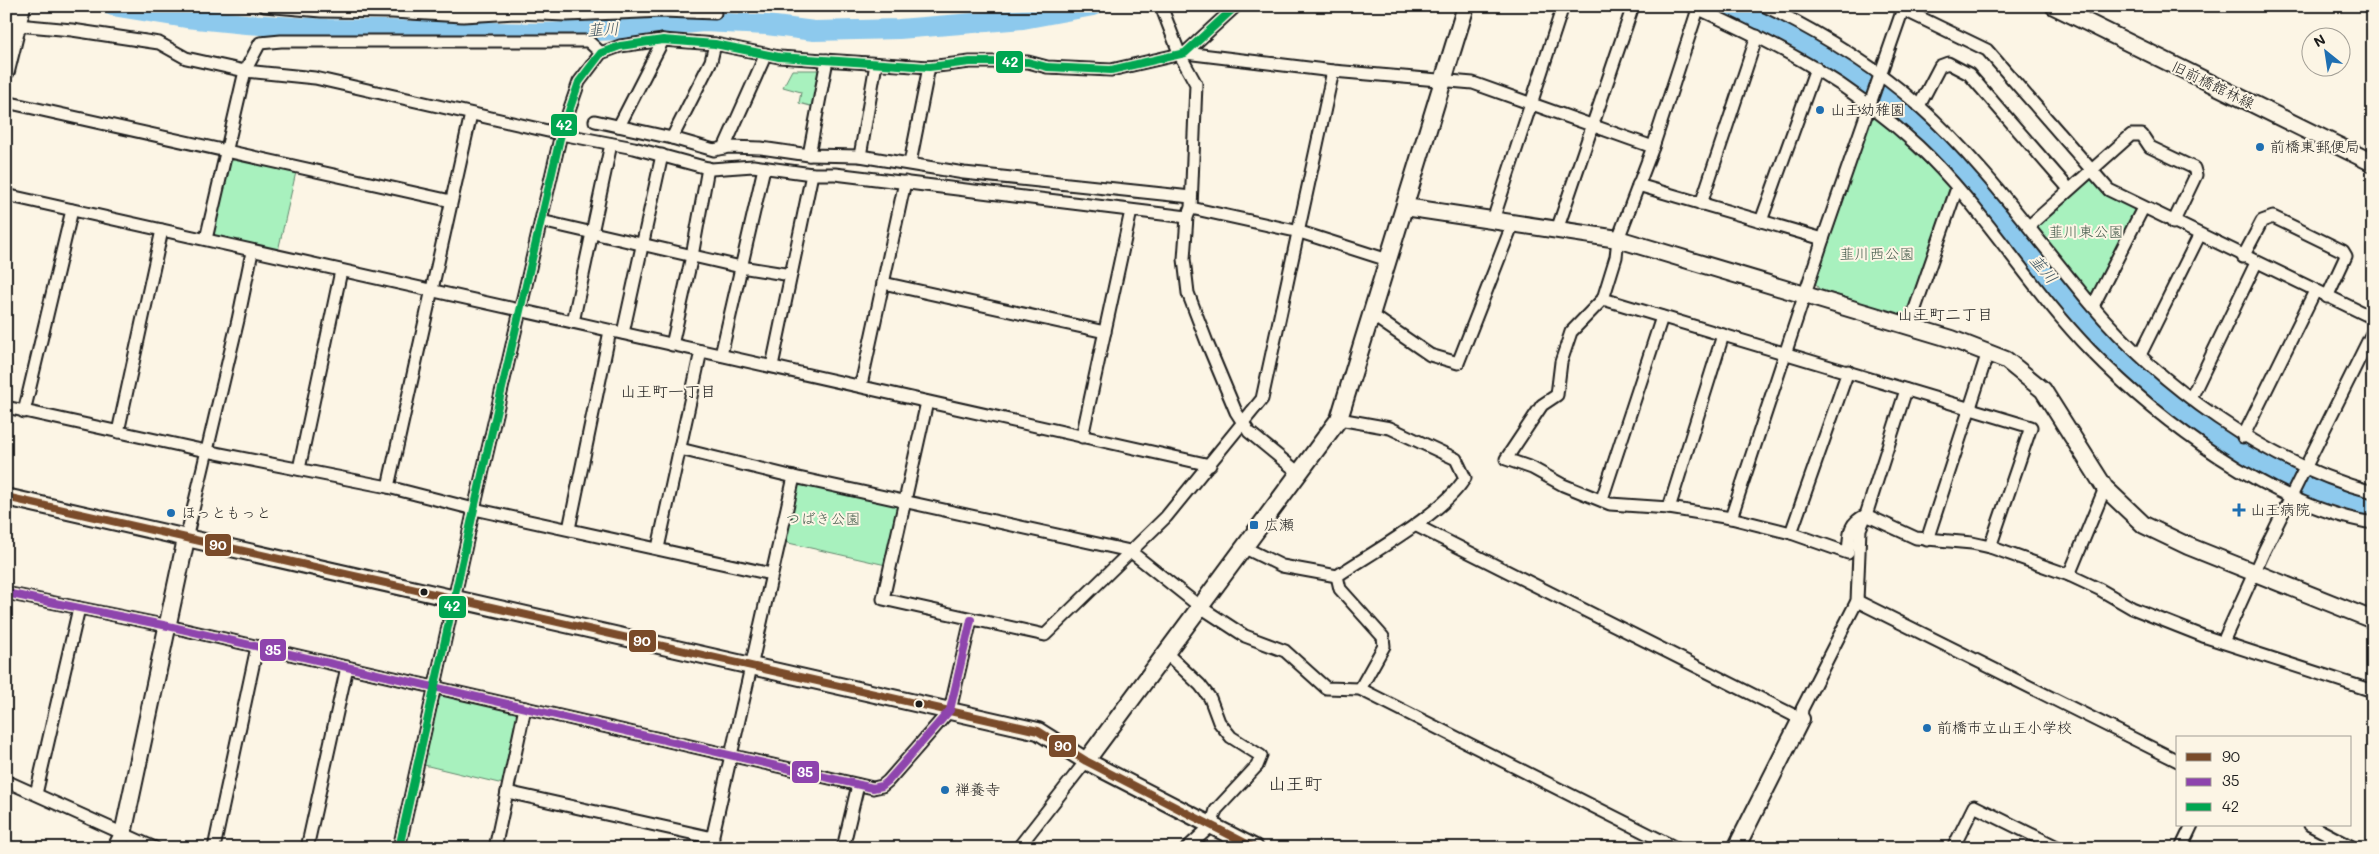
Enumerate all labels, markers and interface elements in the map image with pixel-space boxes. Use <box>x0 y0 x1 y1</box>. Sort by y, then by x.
water label: 韮川 <box>586 17 620 40</box>
north arrow <box>2302 28 2352 78</box>
text: N <box>2310 29 2329 51</box>
line badge: 42 <box>995 50 1024 74</box>
text: 42 <box>1002 52 1019 71</box>
street label: 旧前橋館林線 <box>2169 55 2258 113</box>
place label: 山王幼稚園 <box>1830 99 1905 119</box>
marker: 山王幼稚園 <box>1814 104 1826 116</box>
line badge: 42 <box>550 113 578 137</box>
text: 42 <box>556 115 573 134</box>
place label: 前橋東郵便局 <box>2270 136 2360 156</box>
marker: 前橋東郵便局 <box>2254 141 2266 153</box>
park label: 韮川東公園 <box>2048 221 2124 241</box>
park label: 韮川西公園 <box>1839 243 1915 263</box>
water label: 韮川 <box>2026 250 2063 288</box>
district label: 山王町二丁目 <box>1897 303 1993 324</box>
district label: 山王町一丁目 <box>620 380 716 401</box>
place label: 山王病院 <box>2250 499 2310 519</box>
place label: ほっともっと <box>181 502 271 522</box>
marker: 山王病院 <box>2232 503 2246 517</box>
marker: ほっともっと <box>165 507 177 519</box>
park label: つばき公園 <box>785 508 861 528</box>
place label: 広瀬 <box>1264 514 1294 534</box>
marker: 広瀬 <box>1248 519 1260 531</box>
line badge: 90 <box>204 533 232 557</box>
text: 90 <box>209 535 227 554</box>
unlabelled marker <box>419 587 429 597</box>
line badge: 42 <box>438 595 467 619</box>
text: 42 <box>444 596 461 615</box>
line badge: 90 <box>628 629 657 653</box>
text: 90 <box>633 631 651 650</box>
line badge: 35 <box>259 638 287 662</box>
text: 35 <box>265 640 281 659</box>
unlabelled marker <box>914 699 924 709</box>
place label: 前橋市立山王小学校 <box>1937 717 2072 737</box>
marker: 前橋市立山王小学校 <box>1921 722 1933 734</box>
line badge: 90 <box>1048 734 1077 758</box>
text: 90 <box>1054 736 1072 755</box>
legend <box>2176 736 2352 826</box>
text: 90 <box>2222 746 2240 766</box>
line badge: 35 <box>791 760 820 784</box>
text: 35 <box>797 762 813 781</box>
text: 35 <box>2222 770 2240 790</box>
district label: 山王町 <box>1268 771 1322 795</box>
place label: 禅養寺 <box>955 779 1000 799</box>
marker: 禅養寺 <box>939 784 951 796</box>
text: 42 <box>2222 796 2239 816</box>

